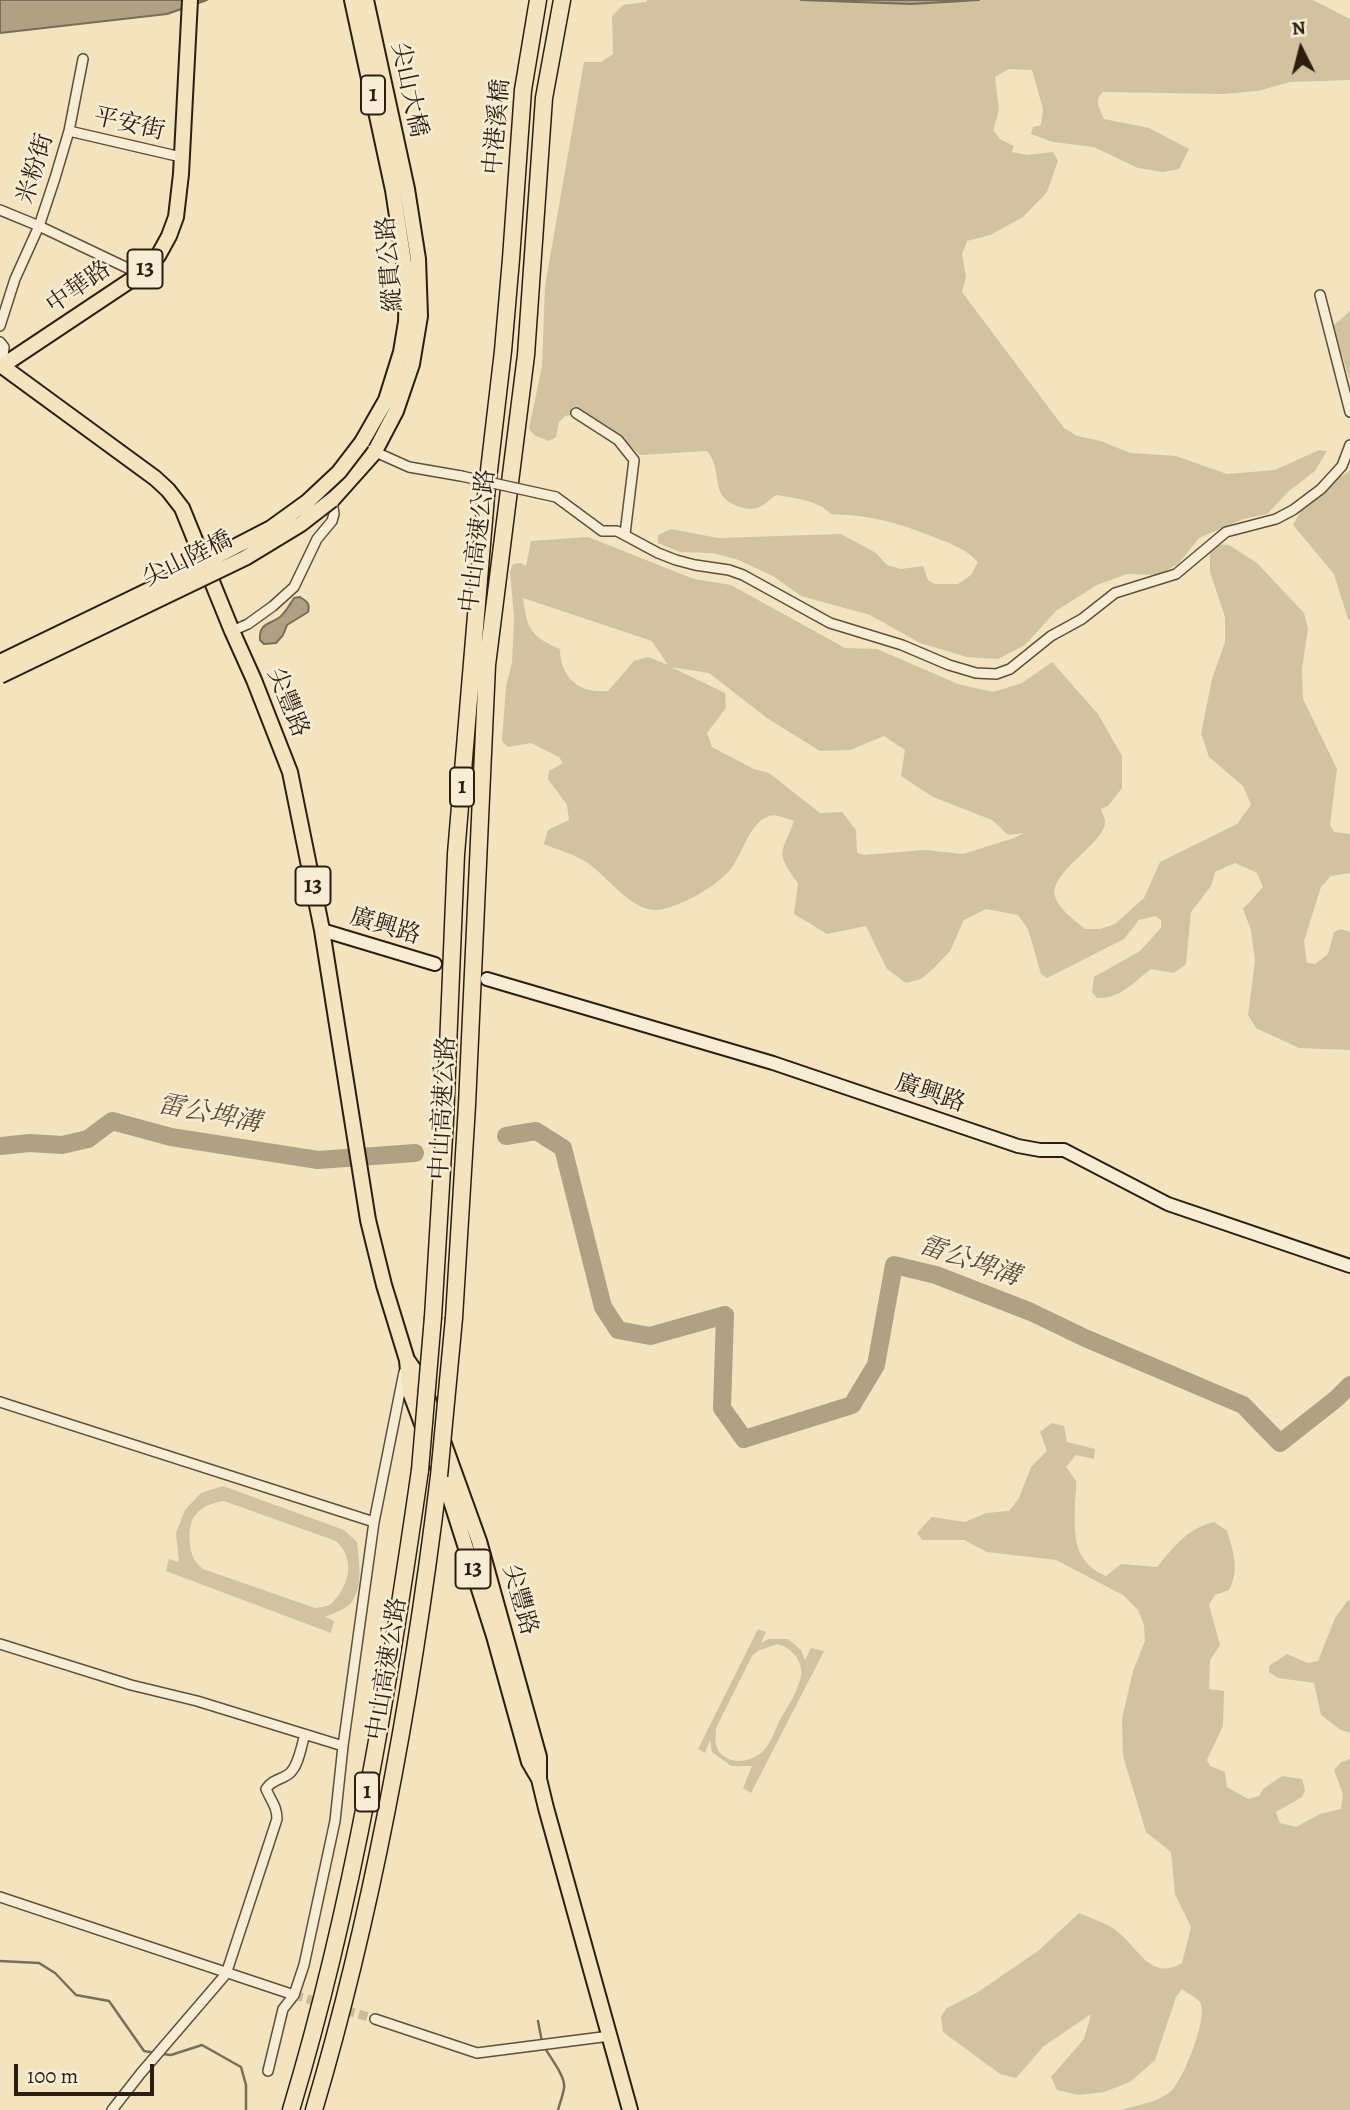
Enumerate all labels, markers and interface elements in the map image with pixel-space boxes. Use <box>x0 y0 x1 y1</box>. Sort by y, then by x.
north arrow <box>1266 14 1336 84</box>
text: N <box>1291 14 1307 42</box>
street label: 尖山大橋 <box>384 40 432 140</box>
road number: 1 <box>361 76 385 114</box>
street label: 中港溪橋 <box>479 78 517 176</box>
street label: 平安街 <box>91 103 167 147</box>
street label: 米粉街 <box>12 130 60 208</box>
street label: 縱貫公路 <box>372 215 410 313</box>
road number: 13 <box>128 250 162 288</box>
street label: 中華路 <box>41 256 117 320</box>
street label: 中山高速公路 <box>456 468 502 614</box>
street label: 尖山陸橋 <box>139 526 237 594</box>
street label: 尖豐路 <box>260 664 314 742</box>
road number: 1 <box>450 768 474 806</box>
road number: 13 <box>296 866 330 906</box>
street label: 廣興路 <box>346 903 424 951</box>
street label: 中山高速公路 <box>426 1035 462 1181</box>
street label: 廣興路 <box>891 1069 969 1119</box>
water label: 雷公埤溝 <box>155 1090 263 1140</box>
water label: 雷公埤溝 <box>915 1230 1023 1294</box>
road number: 13 <box>456 1550 490 1588</box>
street label: 尖豐路 <box>495 1561 543 1639</box>
street label: 中山高速公路 <box>363 1596 413 1742</box>
road number: 1 <box>355 1772 379 1812</box>
scale bar <box>18 2050 158 2094</box>
text: 100 m <box>27 2062 78 2090</box>

